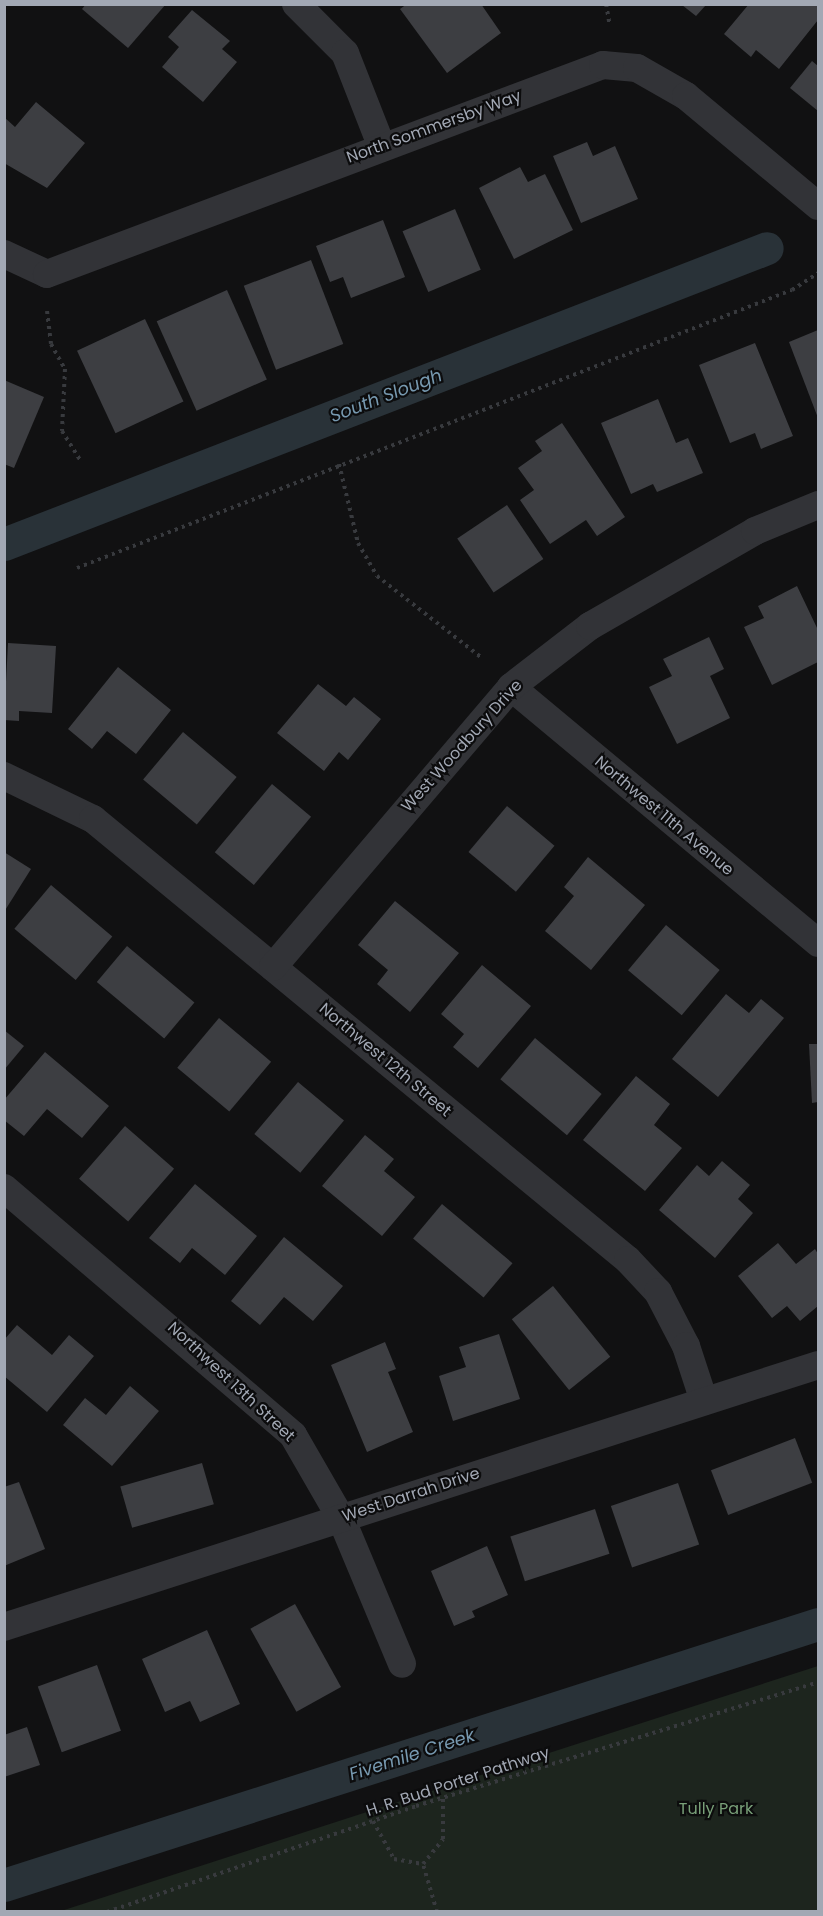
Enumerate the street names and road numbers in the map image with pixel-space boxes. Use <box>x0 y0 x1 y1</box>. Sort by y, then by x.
street label: North Sommersby Way <box>344 86 524 168</box>
street label: West Woodbury Drive <box>398 676 526 816</box>
street label: Northwest 11th Avenue <box>591 752 737 880</box>
street label: Northwest 12th Street <box>315 999 455 1121</box>
street label: Northwest 13th Street <box>163 1318 299 1446</box>
street label: West Darrah Drive <box>340 1464 482 1526</box>
street label: H. R. Bud Porter Pathway <box>364 1743 552 1821</box>

